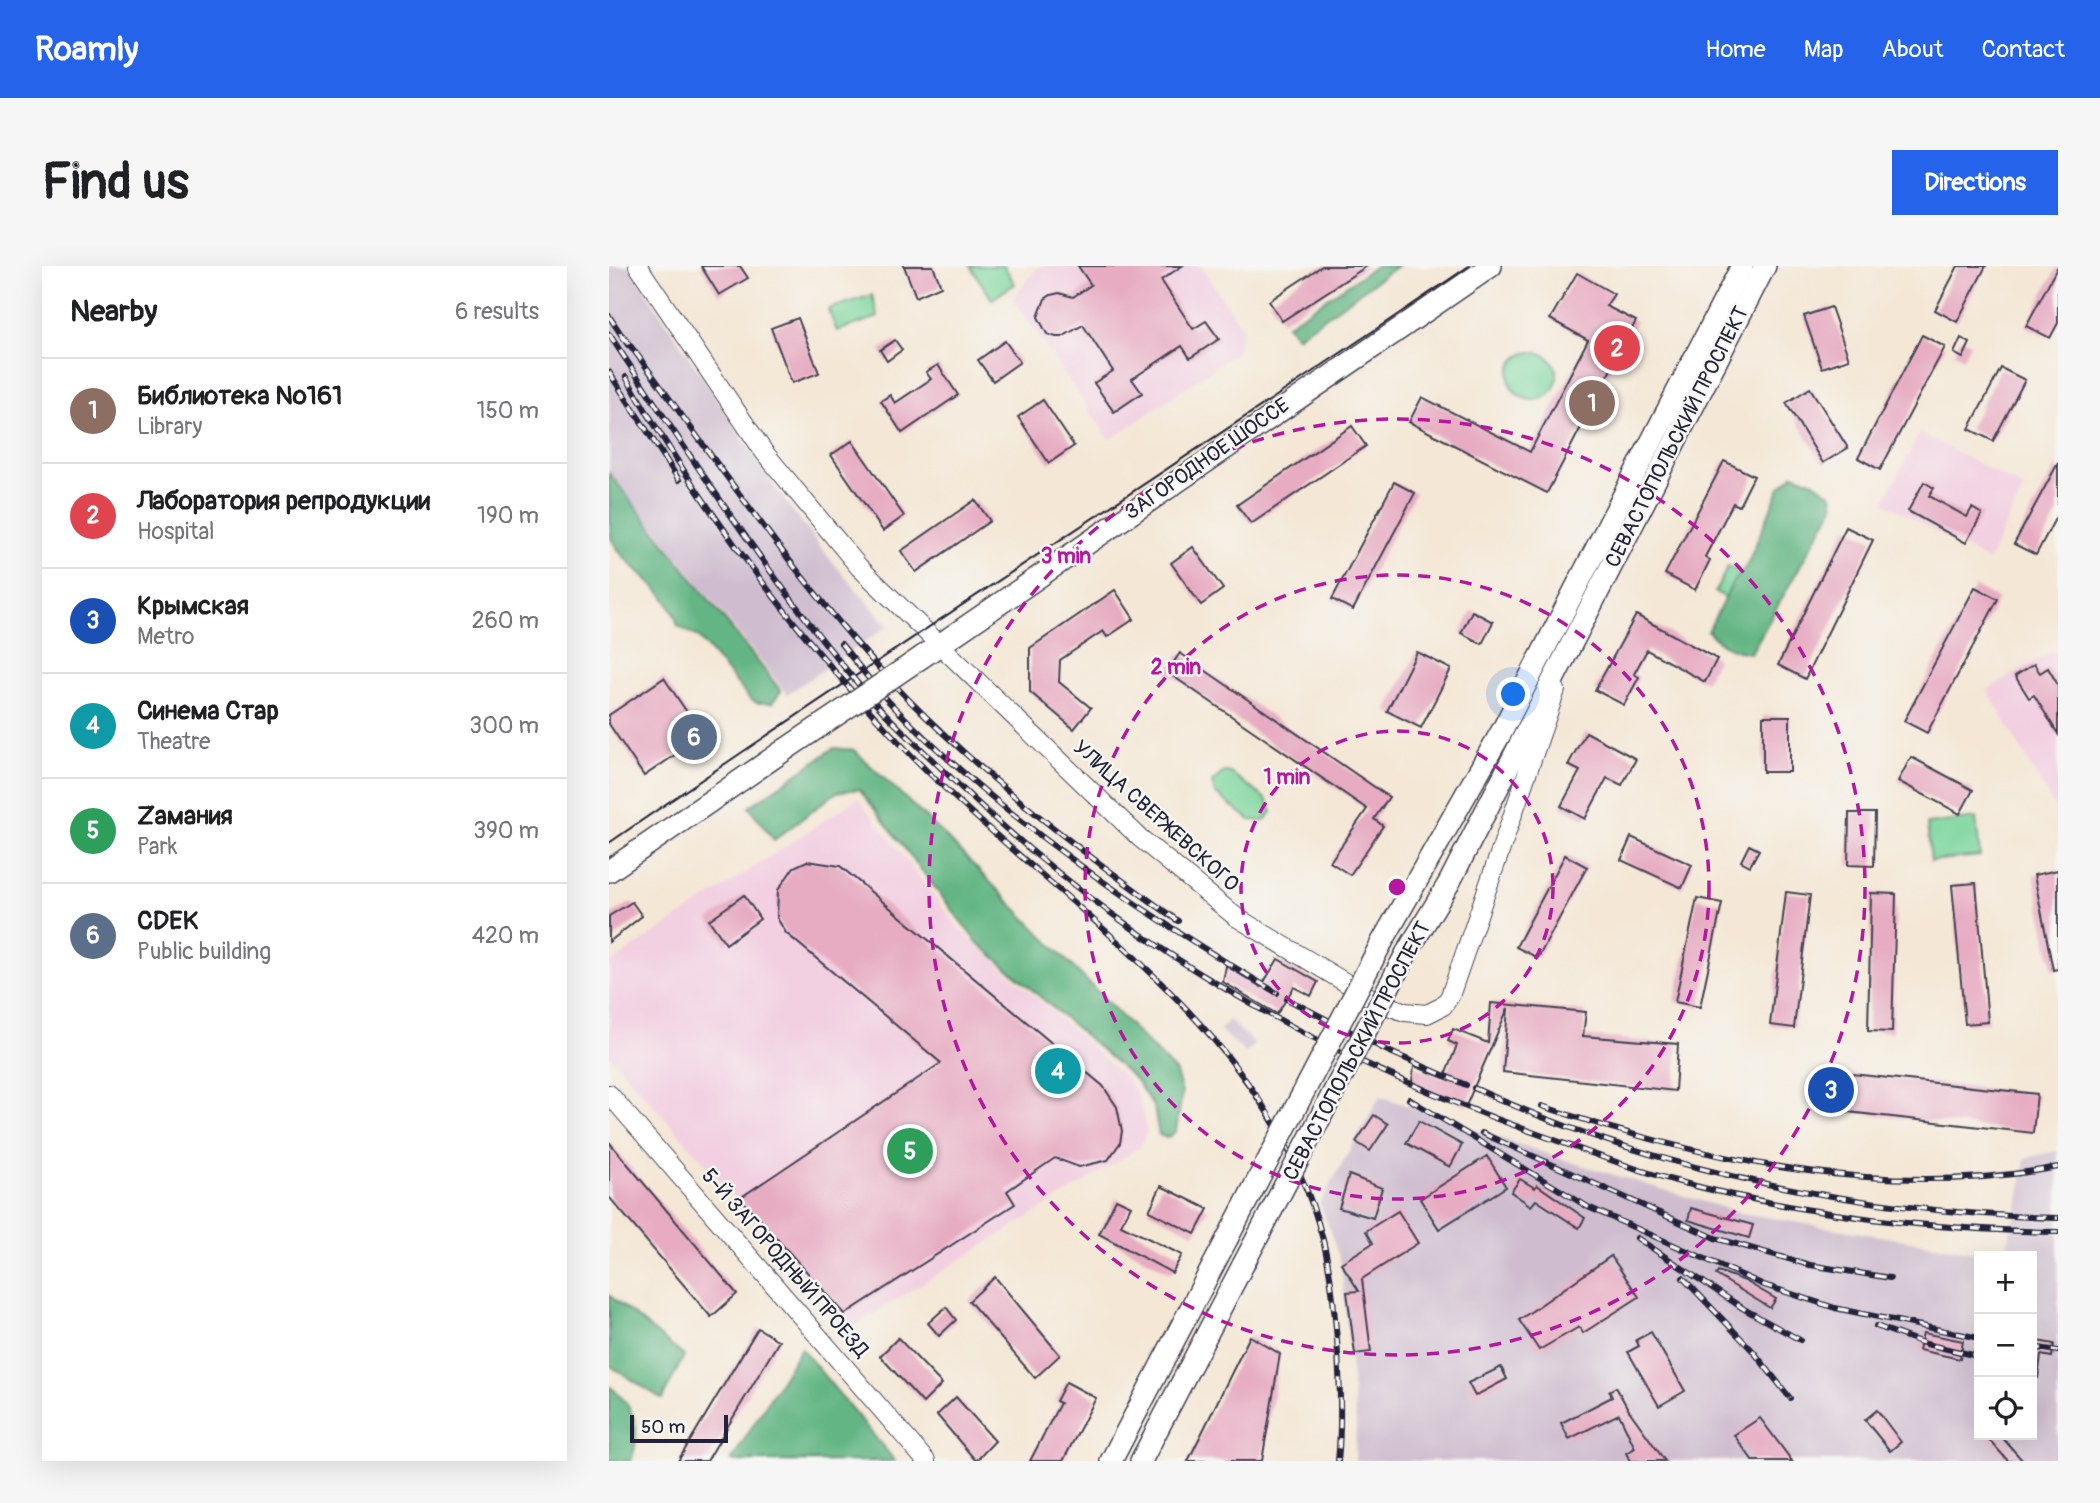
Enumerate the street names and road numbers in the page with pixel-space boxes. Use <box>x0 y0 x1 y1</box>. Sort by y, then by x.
street label: СЕВАСТОПОЛЬСКИЙ ПРОСПЕКТ <box>1599 301 1755 572</box>
street label: ЗАГОРОДНОЕ ШОССЕ <box>1119 392 1295 526</box>
street label: УЛИЦА СВЕРЖЕВСКОГО <box>1067 734 1245 898</box>
street label: СЕВАСТОПОЛЬСКИЙ ПРОСПЕКТ <box>1277 916 1437 1185</box>
street label: 5-Й ЗАГОРОДНЫЙ ПРОЕЗД <box>696 1163 875 1363</box>

